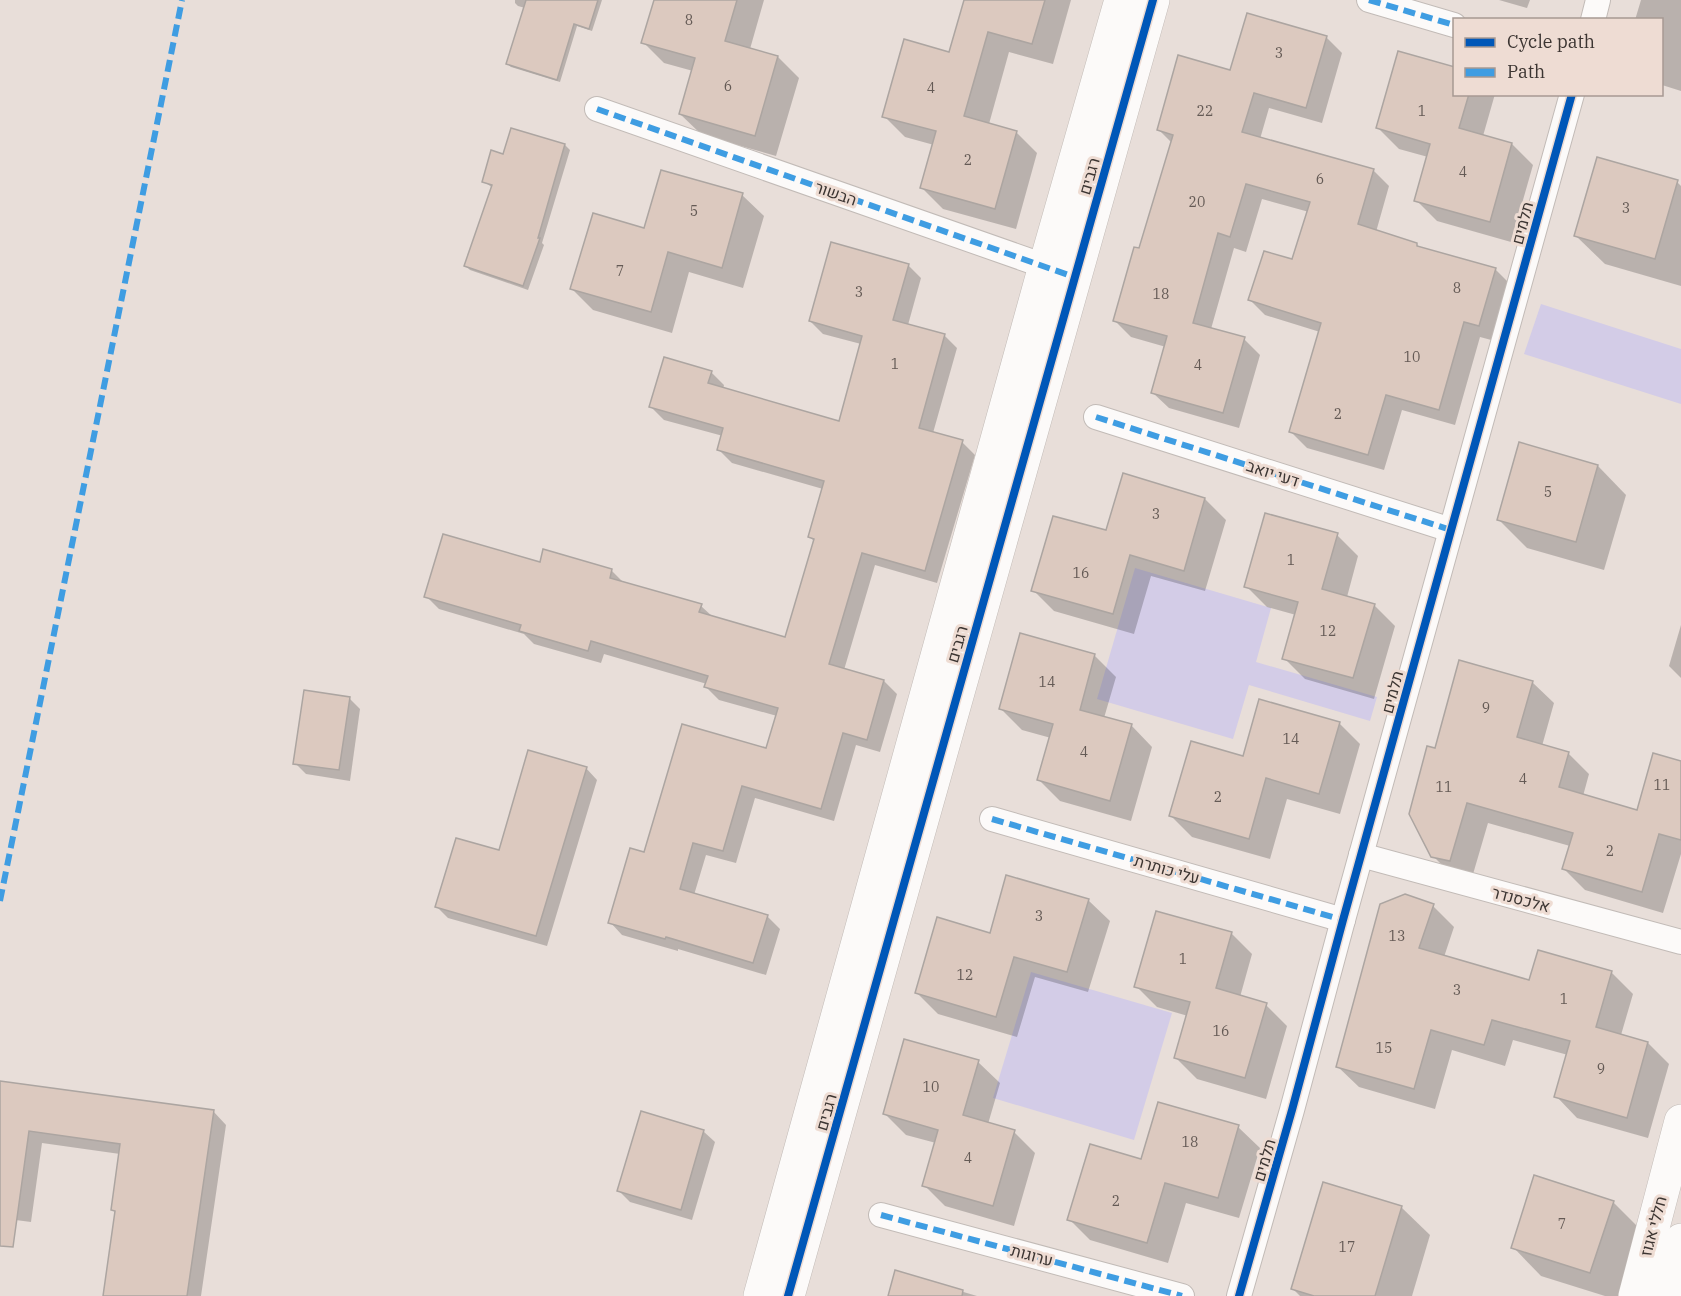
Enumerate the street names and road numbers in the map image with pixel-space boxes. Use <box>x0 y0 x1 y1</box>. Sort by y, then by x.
street label: רגבים <box>1074 155 1104 197</box>
street label: הבשור <box>812 177 860 209</box>
street label: תלמים <box>1507 199 1537 247</box>
street label: דעי יואב <box>1244 455 1302 491</box>
street label: רגבים <box>942 623 972 665</box>
street label: תלמים <box>1377 668 1407 716</box>
street label: עלי כותרת <box>1132 850 1202 888</box>
street label: אלכסנדר <box>1490 882 1552 916</box>
street label: רגבים <box>811 1091 841 1133</box>
street label: תלמים <box>1248 1136 1280 1184</box>
street label: חללי אגוז <box>1635 1194 1671 1258</box>
street label: ערוגות <box>1009 1240 1055 1270</box>

